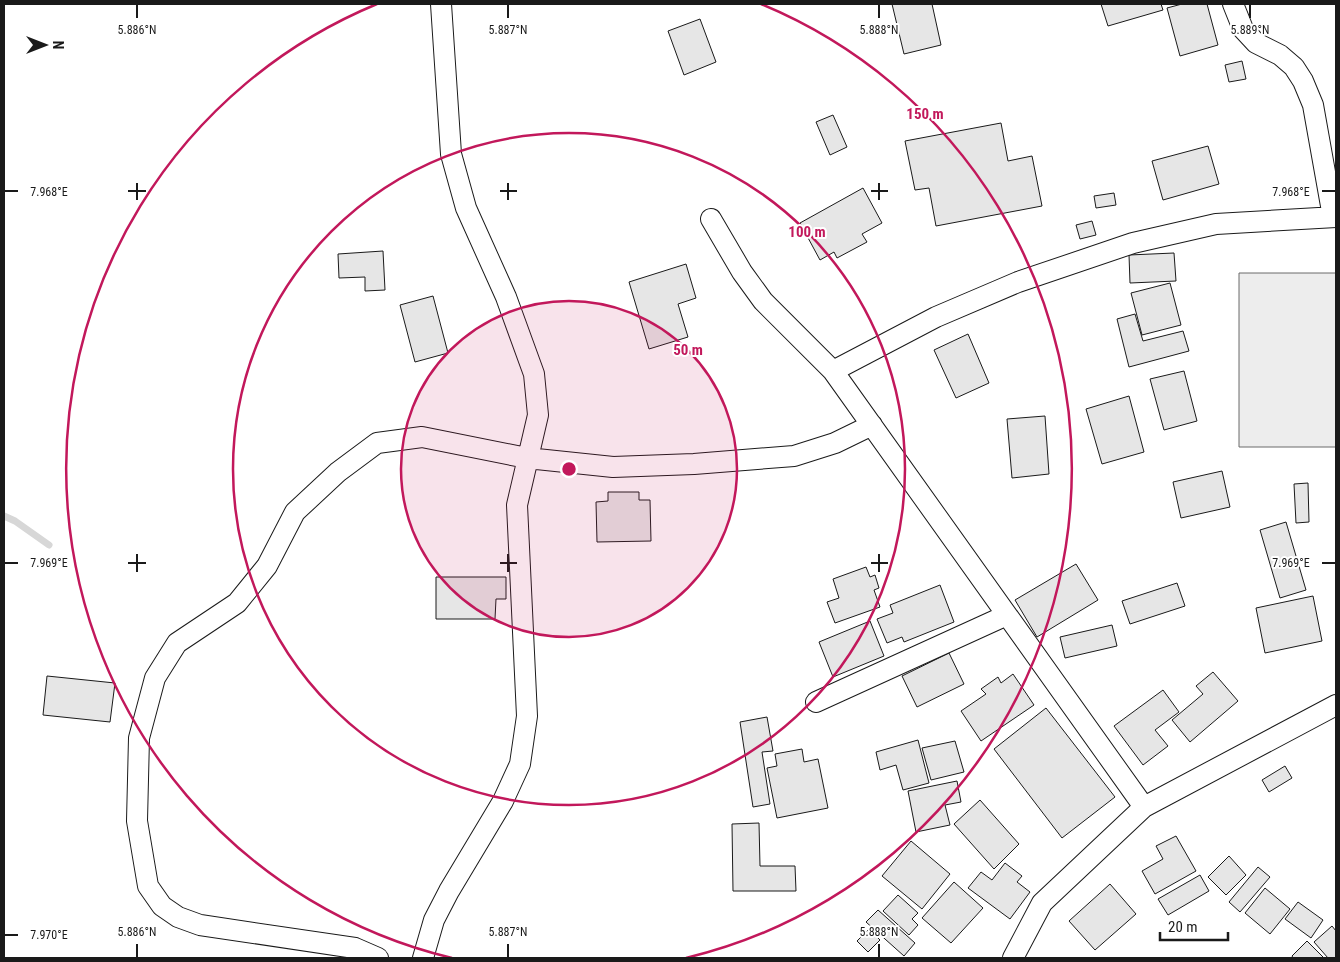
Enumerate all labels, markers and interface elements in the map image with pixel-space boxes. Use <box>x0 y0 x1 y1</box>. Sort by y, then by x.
north arrow <box>20 20 70 70</box>
text: 5.886°N <box>118 23 156 37</box>
text: 5.887°N <box>489 23 527 37</box>
text: 5.888°N <box>860 23 898 37</box>
text: 5.889°N <box>1231 23 1269 37</box>
text: N <box>50 41 66 49</box>
text: 150 m <box>906 105 944 123</box>
text: 7.968°E <box>30 185 68 199</box>
text: 7.968°E <box>1272 185 1310 199</box>
text: 100 m <box>788 223 826 241</box>
text: 50 m <box>673 341 703 359</box>
centre of rings <box>560 460 578 478</box>
text: 7.969°E <box>30 556 68 570</box>
text: 7.969°E <box>1272 556 1310 570</box>
scale bar <box>1160 910 1228 942</box>
text: 20 m <box>1168 918 1198 936</box>
text: 5.886°N <box>118 925 156 939</box>
text: 5.887°N <box>489 925 527 939</box>
text: 5.888°N <box>860 925 898 939</box>
text: 7.970°E <box>30 928 68 942</box>

